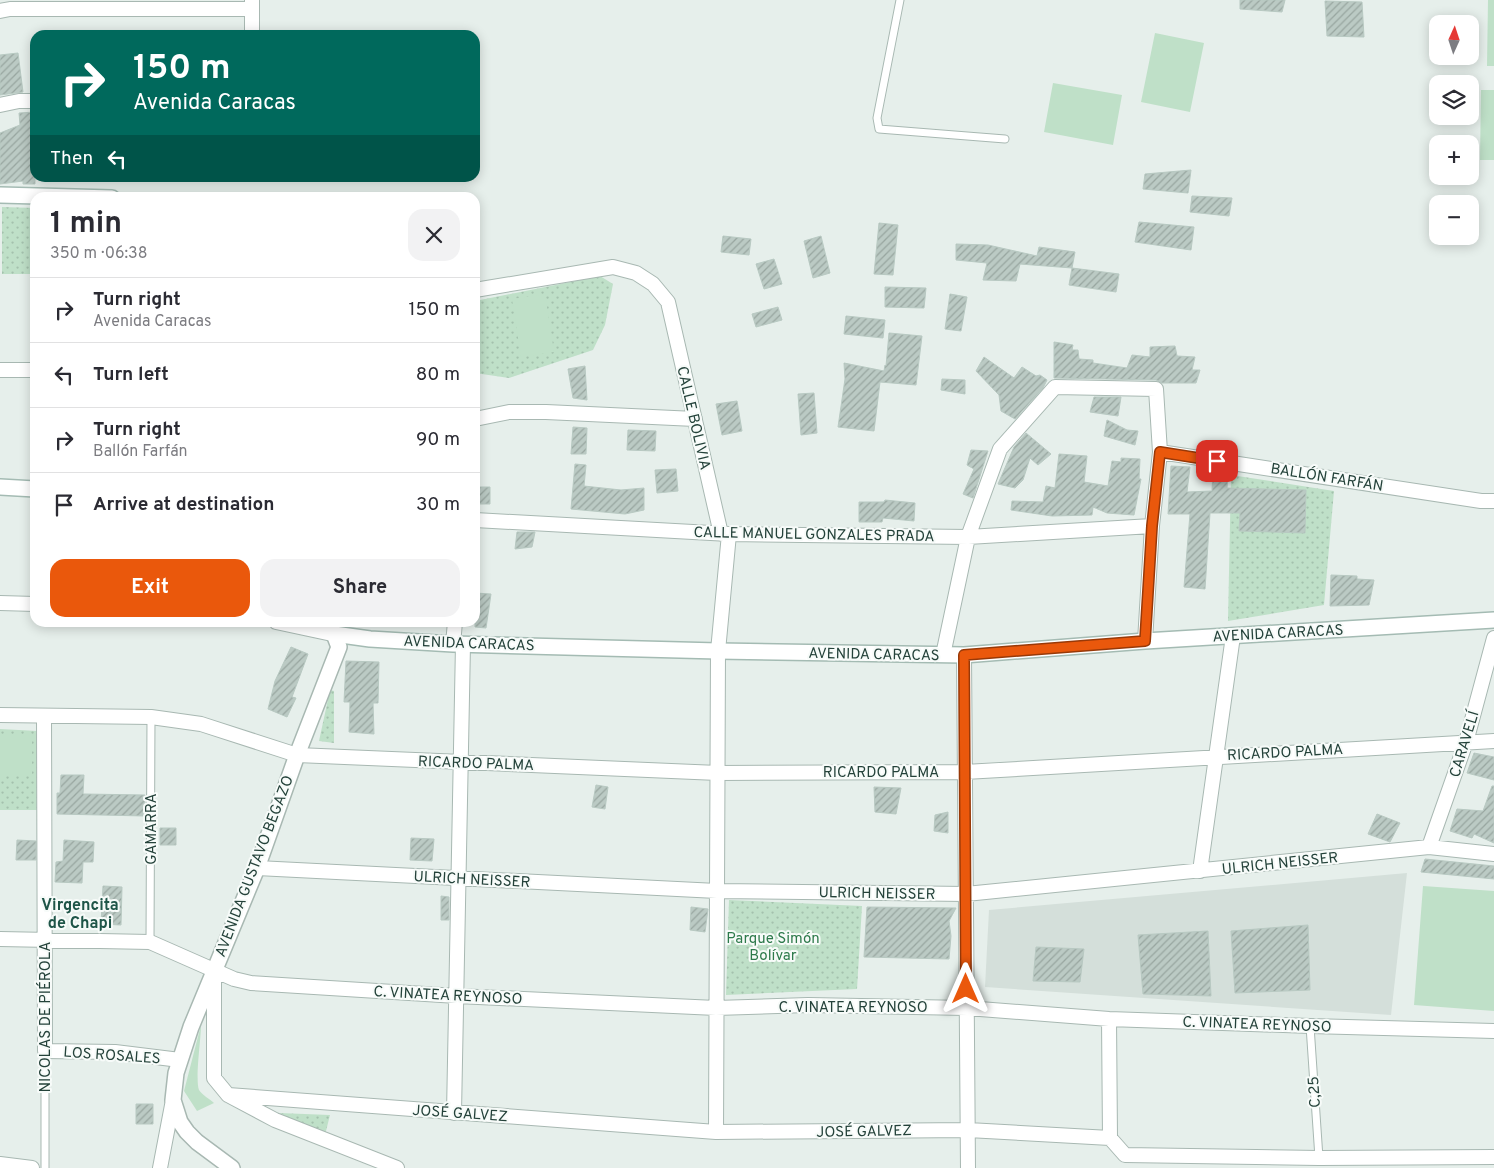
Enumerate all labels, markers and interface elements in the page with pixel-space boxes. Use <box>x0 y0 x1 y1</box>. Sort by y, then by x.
north arrow <box>1429 15 1479 65</box>
map controls <box>1429 15 1479 245</box>
text: 150 m <box>133 47 231 91</box>
icon: right <box>50 50 115 115</box>
button: layers <box>1429 75 1479 125</box>
text: Avenida Caracas <box>133 90 296 117</box>
button: + <box>1429 135 1479 185</box>
icon: left <box>103 145 131 173</box>
text: Then <box>50 147 93 171</box>
button: − <box>1429 195 1479 245</box>
text: 1 min <box>50 206 122 243</box>
button: close <box>408 209 460 261</box>
text: 350 m · 06:38 <box>50 244 147 264</box>
text: Turn right <box>93 288 181 312</box>
icon: right <box>50 296 78 324</box>
text: 150 m <box>408 298 460 322</box>
text: Avenida Caracas <box>93 312 211 332</box>
icon: left <box>50 361 78 389</box>
text: Turn left <box>93 363 169 387</box>
text: 80 m <box>416 363 460 387</box>
street label: CALLE BOLIVIA <box>671 365 714 472</box>
text: Turn right <box>93 418 181 442</box>
icon: right <box>50 426 78 454</box>
text: 90 m <box>416 428 460 452</box>
pin <box>1196 440 1238 482</box>
text: Ballón Farfán <box>93 442 188 462</box>
icon: arrive <box>1203 447 1231 475</box>
street label: BALLÓN FARFÁN <box>1269 458 1385 497</box>
icon: arrive <box>50 491 78 519</box>
text: Arrive at destination <box>93 493 274 517</box>
text: 30 m <box>416 493 460 517</box>
street label: CALLE MANUEL GONZALES PRADA <box>693 524 935 547</box>
button: Exit <box>50 559 250 617</box>
button: Share <box>260 559 460 617</box>
street label: AVENIDA CARACAS <box>1212 622 1344 647</box>
street label: AVENIDA CARACAS <box>403 633 535 656</box>
street label: AVENIDA CARACAS <box>808 645 940 666</box>
street label: CARAVELÍ <box>1445 707 1485 780</box>
street label: RICARDO PALMA <box>1227 741 1344 766</box>
street label: RICARDO PALMA <box>417 753 534 776</box>
street label: RICARDO PALMA <box>823 764 939 783</box>
street label: AVENIDA GUSTAVO BEGAZO <box>212 773 299 960</box>
street label: GAMARRA <box>143 793 162 865</box>
street label: ULRICH NEISSER <box>1221 849 1339 880</box>
street label: ULRICH NEISSER <box>413 868 531 893</box>
street label: ULRICH NEISSER <box>818 884 936 905</box>
district label: Virgencita de Chapi <box>41 896 119 934</box>
park label: Parque Simón Bolívar <box>726 930 820 966</box>
street label: NICOLAS DE PIÉROLA <box>36 941 56 1093</box>
position arrow <box>939 962 991 1014</box>
street label: C. VINATEA REYNOSO <box>373 983 523 1010</box>
street label: C. VINATEA REYNOSO <box>778 999 928 1018</box>
street label: C. VINATEA REYNOSO <box>1182 1013 1332 1038</box>
street label: LOS ROSALES <box>63 1044 161 1069</box>
street label: C,25 <box>1305 1075 1326 1108</box>
street label: JOSÉ GALVEZ <box>411 1101 508 1127</box>
street label: JOSÉ GALVEZ <box>816 1121 912 1143</box>

